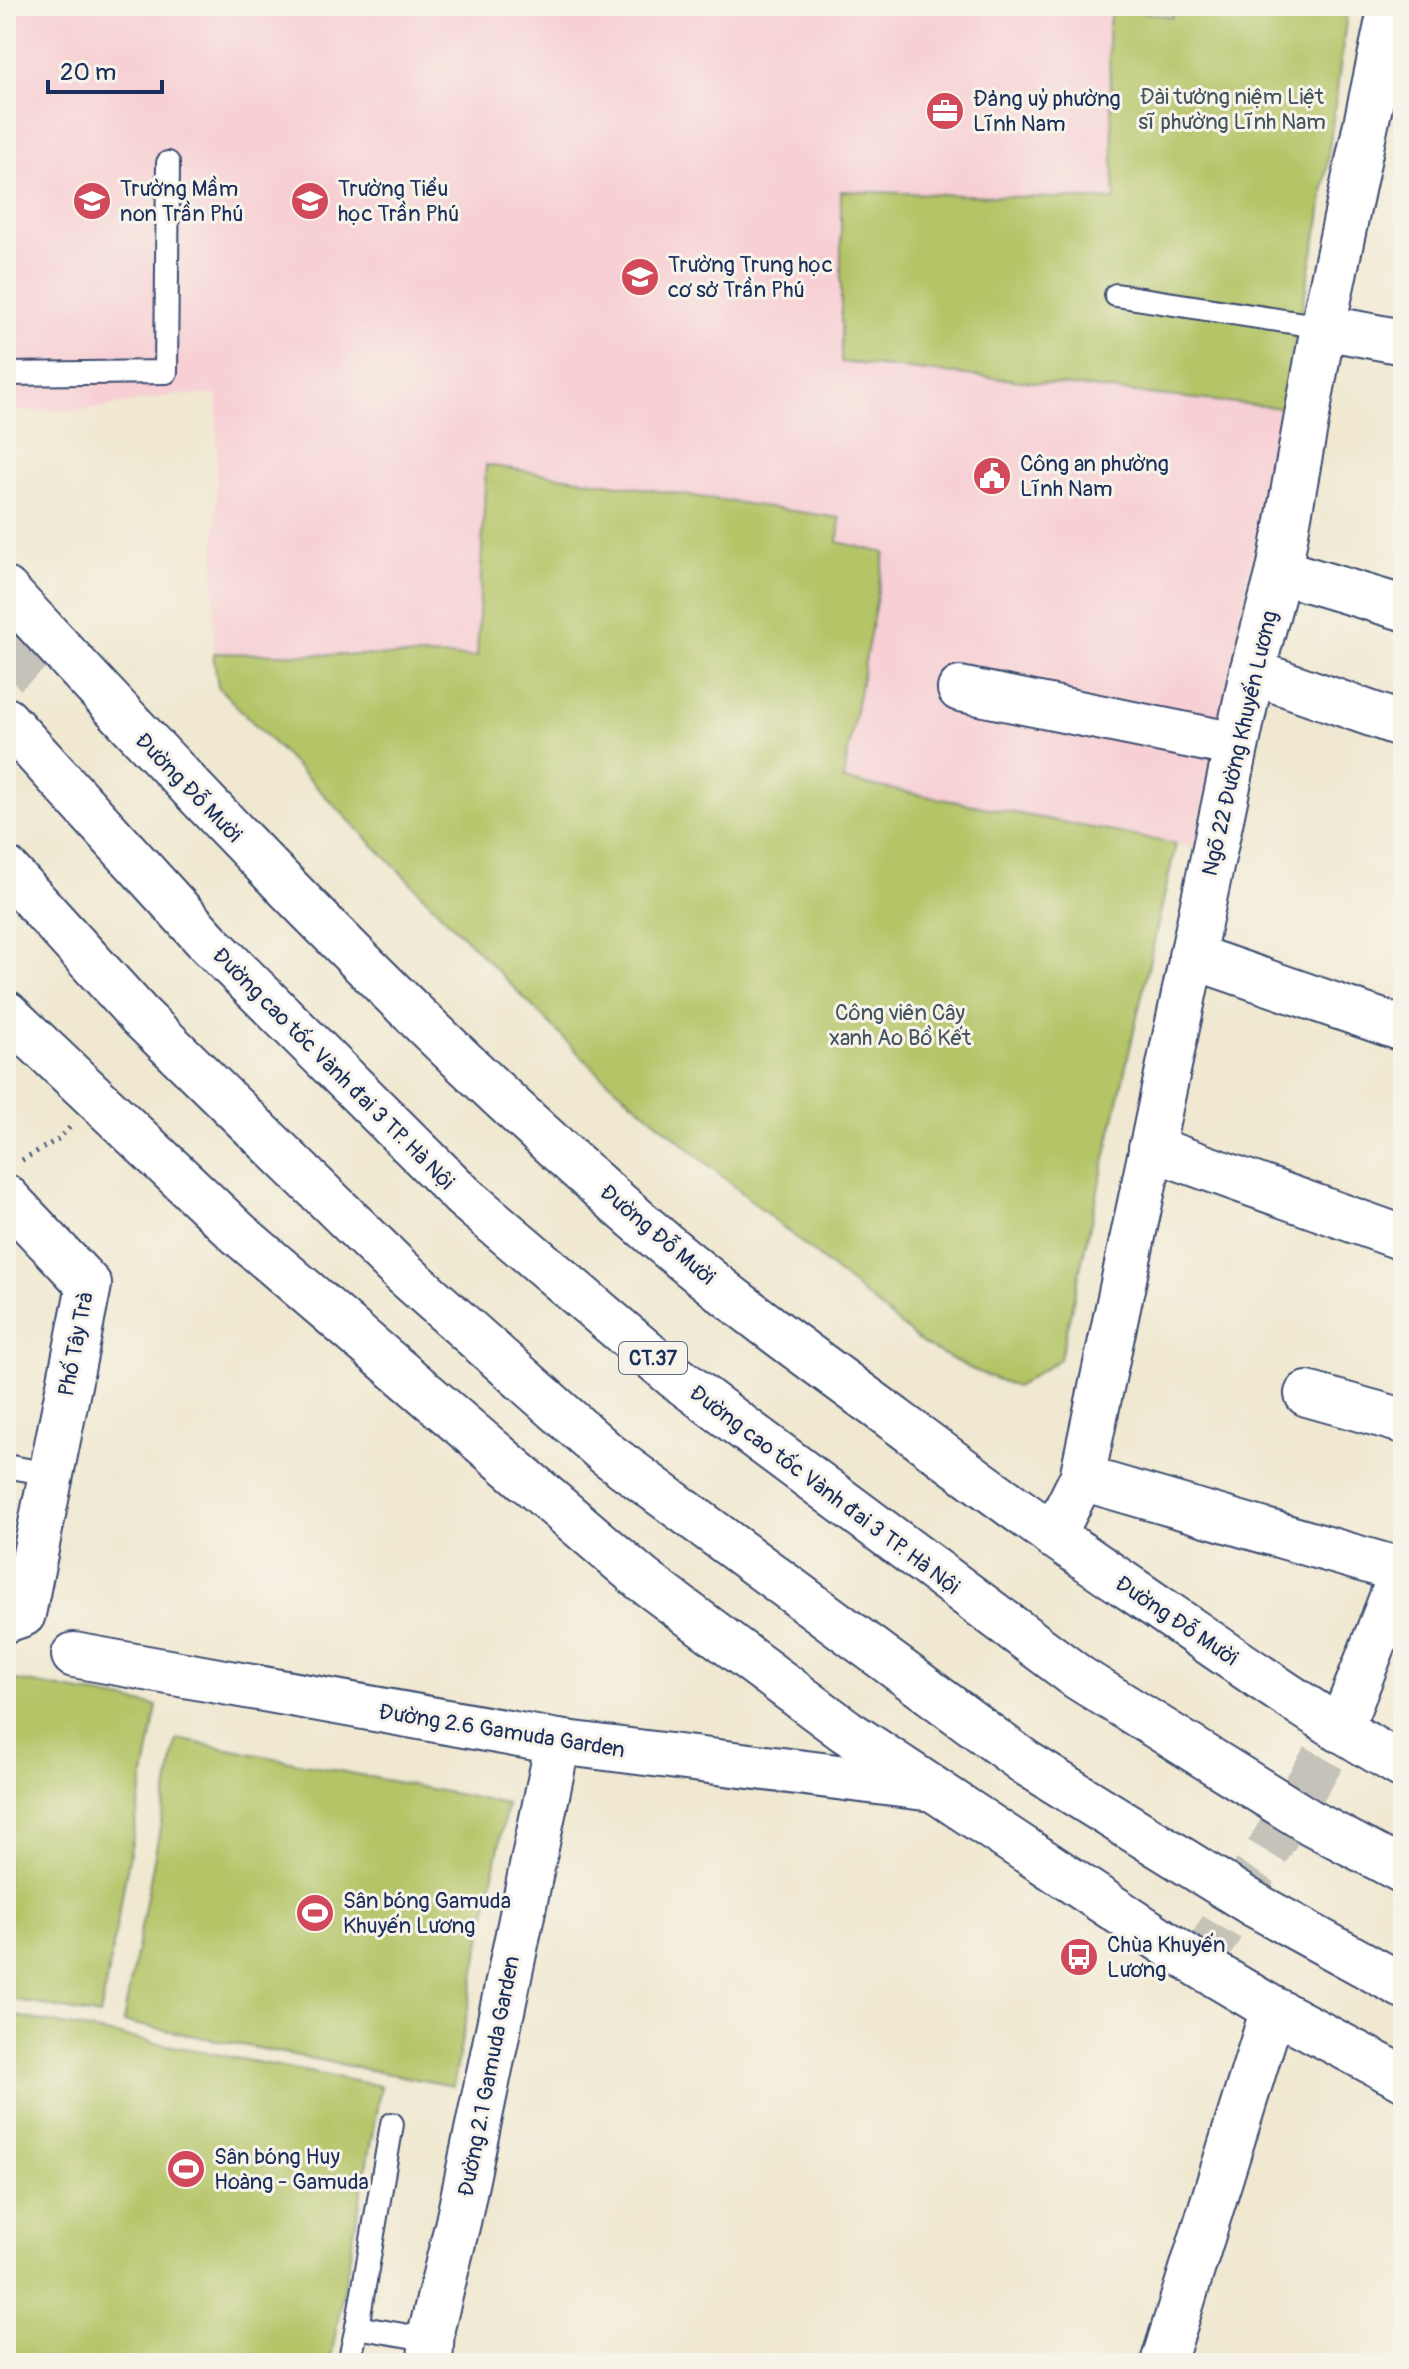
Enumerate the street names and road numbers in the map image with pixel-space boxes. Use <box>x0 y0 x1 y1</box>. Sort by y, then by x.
street label: Ngõ 22 Đường Khuyến Lương <box>1196 608 1284 879</box>
street label: Đường Đỗ Mười <box>129 727 248 849</box>
street label: Đường cao tốc Vành đai 3 TP. Hà Nội <box>206 942 460 1196</box>
street label: Đường Đỗ Mười <box>594 1178 721 1291</box>
street label: Phố Tây Trà <box>52 1290 100 1399</box>
road number: CT.37 <box>619 1342 687 1374</box>
street label: Đường cao tốc Vành đai 3 TP. Hà Nội <box>684 1379 965 1601</box>
street label: Đường Đỗ Mười <box>1110 1569 1243 1672</box>
street label: Đường 2.6 Gamuda Garden <box>377 1698 627 1764</box>
street label: Đường 2.1 Gamuda Garden <box>452 1953 526 2199</box>

